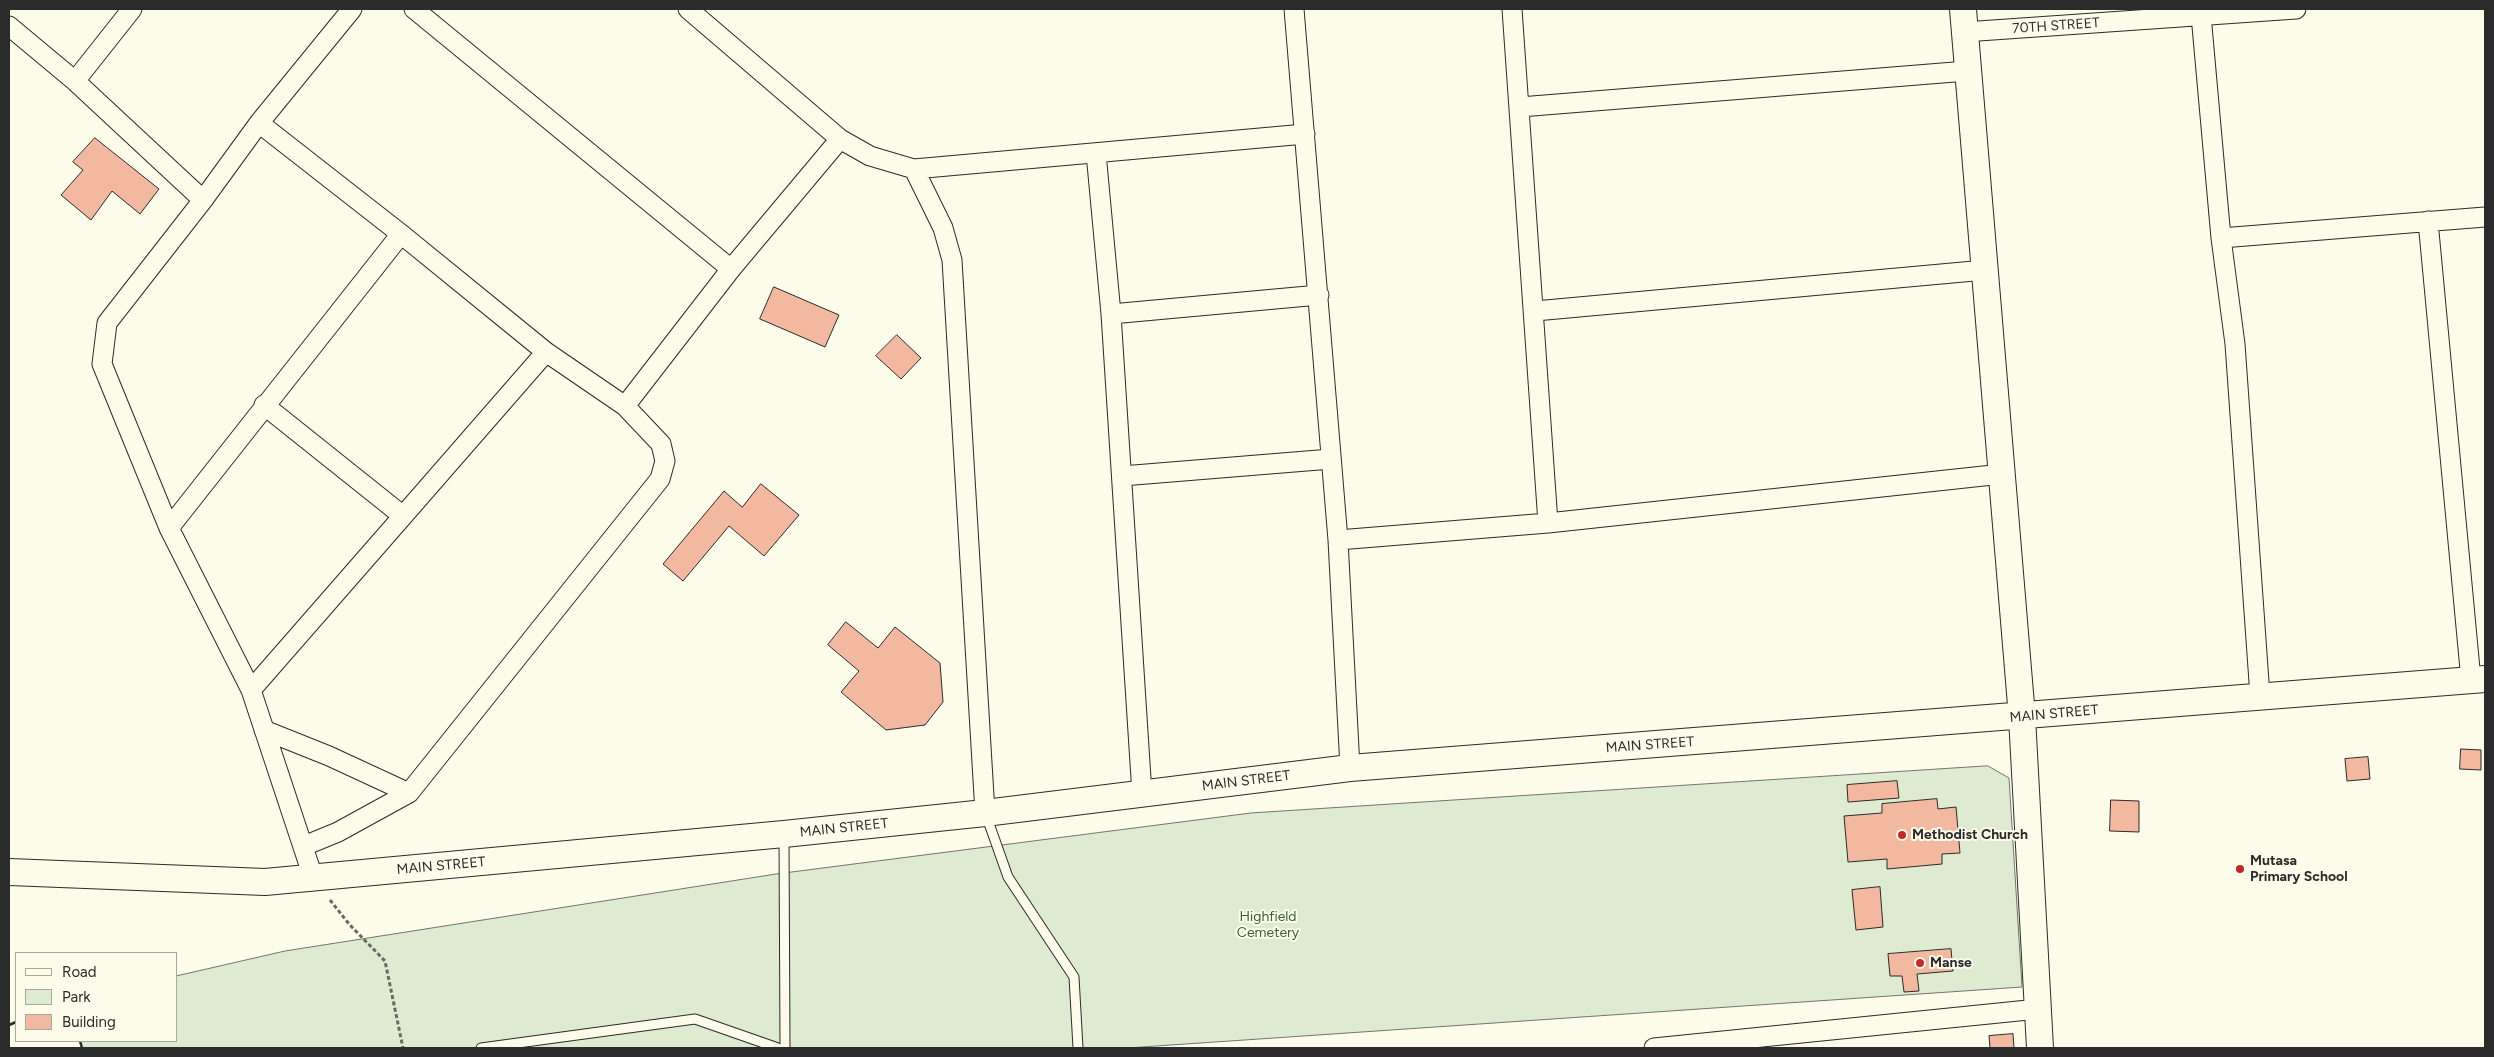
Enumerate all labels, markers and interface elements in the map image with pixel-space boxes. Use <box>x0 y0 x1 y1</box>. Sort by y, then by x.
street label: 70TH STREET <box>2012 15 2100 37</box>
street label: MAIN STREET <box>2009 702 2099 726</box>
street label: MAIN STREET <box>1605 734 1695 756</box>
street label: MAIN STREET <box>1201 767 1291 795</box>
street label: MAIN STREET <box>799 815 889 841</box>
place label: Methodist Church <box>1912 827 2028 843</box>
marker: Methodist Church <box>1896 829 1908 841</box>
place label: Mutasa Primary School <box>2250 853 2348 886</box>
street label: MAIN STREET <box>396 854 486 878</box>
marker: Mutasa Primary School <box>2234 863 2246 875</box>
park label: Highfield Cemetery <box>1237 909 1299 942</box>
legend <box>15 952 178 1042</box>
place label: Manse <box>1930 955 1972 971</box>
marker: Manse <box>1914 957 1926 969</box>
text: Road <box>62 963 97 981</box>
text: Park <box>62 988 91 1006</box>
text: Building <box>62 1013 116 1031</box>

